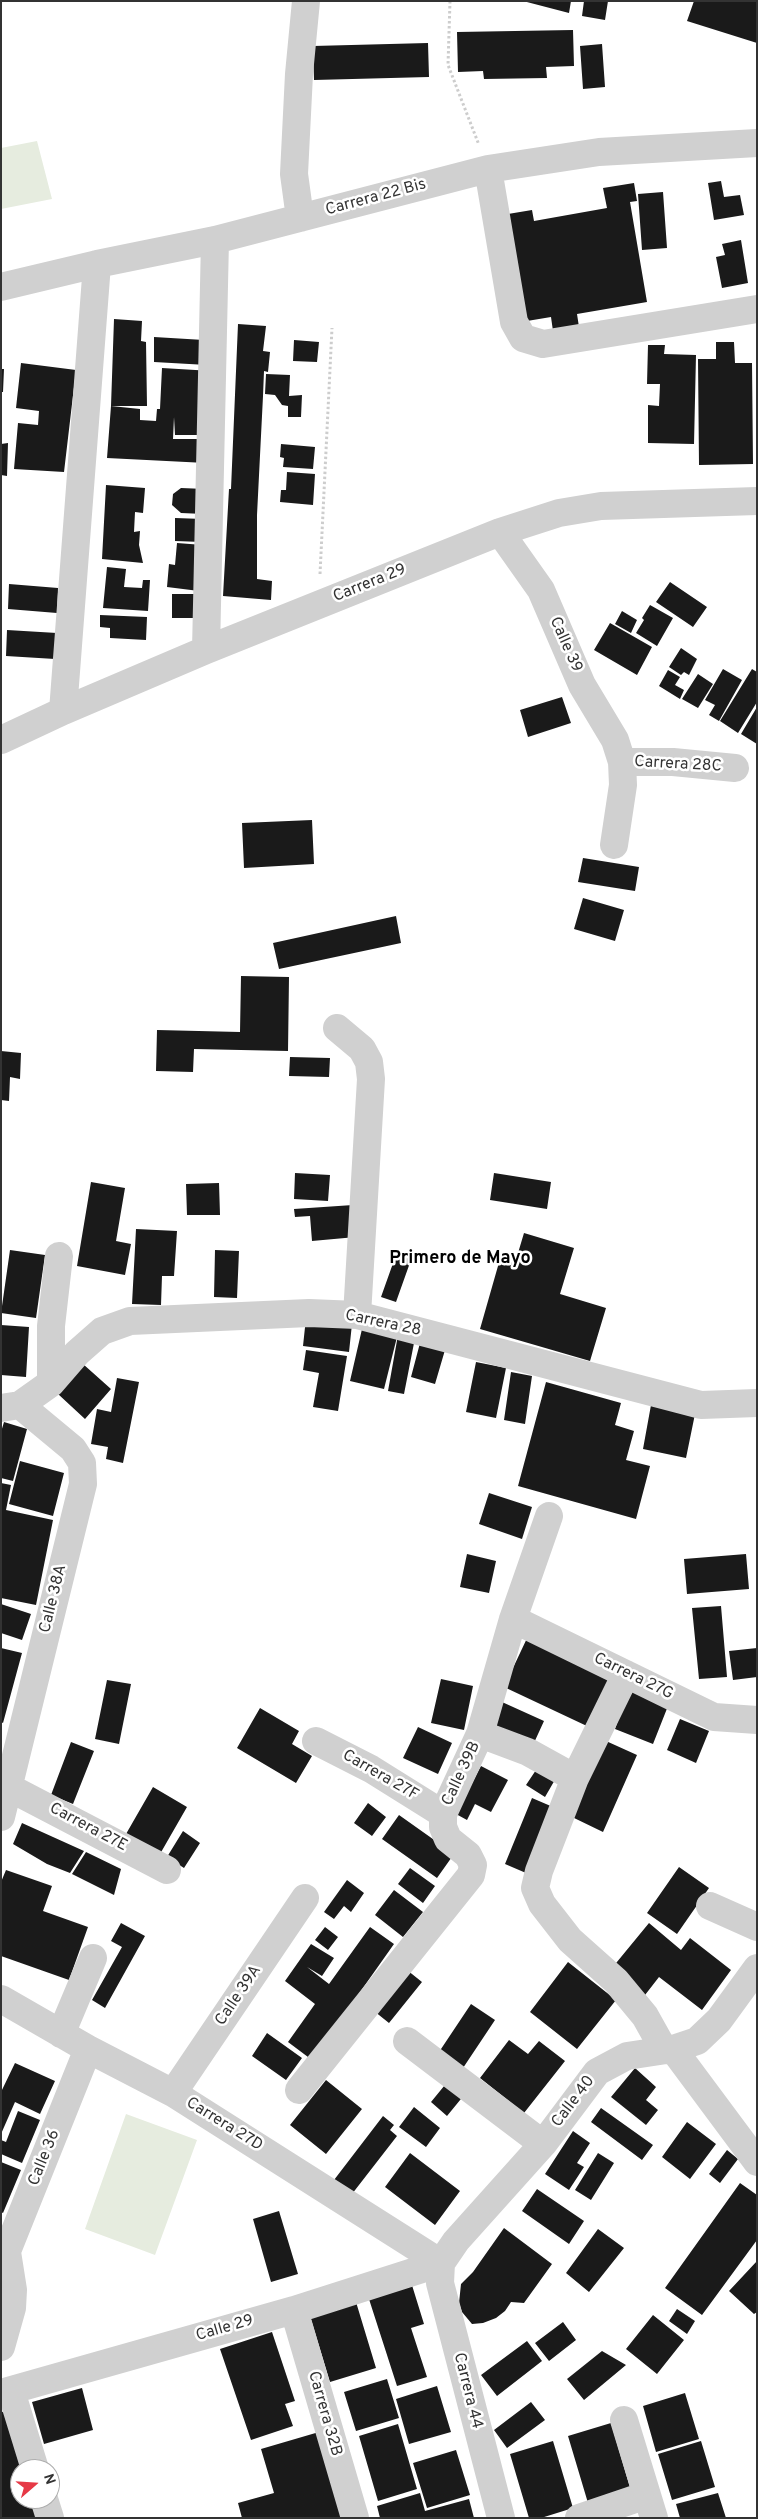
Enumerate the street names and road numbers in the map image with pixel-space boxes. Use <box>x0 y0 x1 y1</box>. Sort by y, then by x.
street label: Carrera 22 Bis <box>324 175 428 221</box>
street label: Carrera 29 <box>331 561 409 607</box>
street label: Calle 39 <box>544 614 586 676</box>
street label: Carrera 28C <box>634 753 722 777</box>
street label: Carrera 28 <box>343 1307 423 1341</box>
street label: Calle 38A <box>36 1563 72 1635</box>
street label: Carrera 27G <box>590 1649 676 1705</box>
street label: Calle 39B <box>439 1739 485 1809</box>
street label: Carrera 27F <box>339 1747 421 1805</box>
street label: Carrera 27E <box>46 1799 130 1857</box>
street label: Calle 39A <box>212 1962 266 2030</box>
street label: Calle 40 <box>548 2072 600 2132</box>
street label: Carrera 27D <box>182 2094 266 2156</box>
street label: Calle 36 <box>25 2127 65 2189</box>
street label: Calle 29 <box>194 2312 256 2346</box>
street label: Carrera 44 <box>448 2351 486 2431</box>
street label: Carrera 32B <box>303 2369 345 2459</box>

